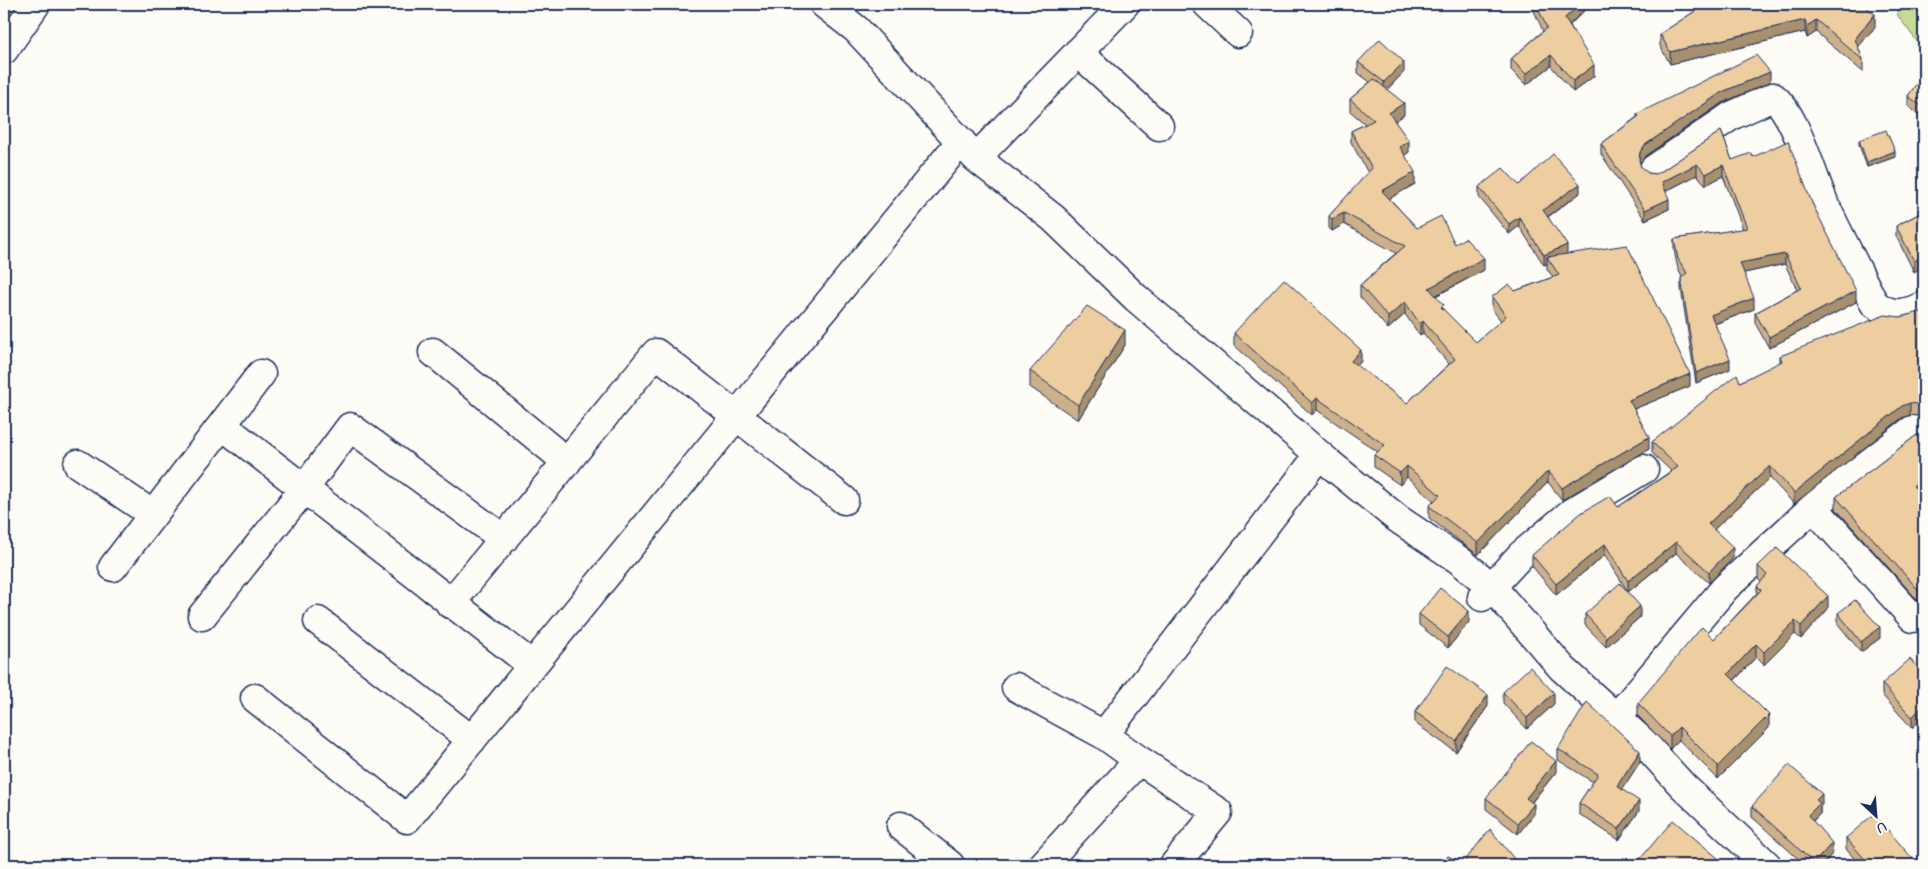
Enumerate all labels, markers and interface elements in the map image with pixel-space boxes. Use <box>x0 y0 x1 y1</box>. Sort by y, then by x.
north arrow <box>1850 792 1900 842</box>
text: U <box>1874 818 1889 837</box>

